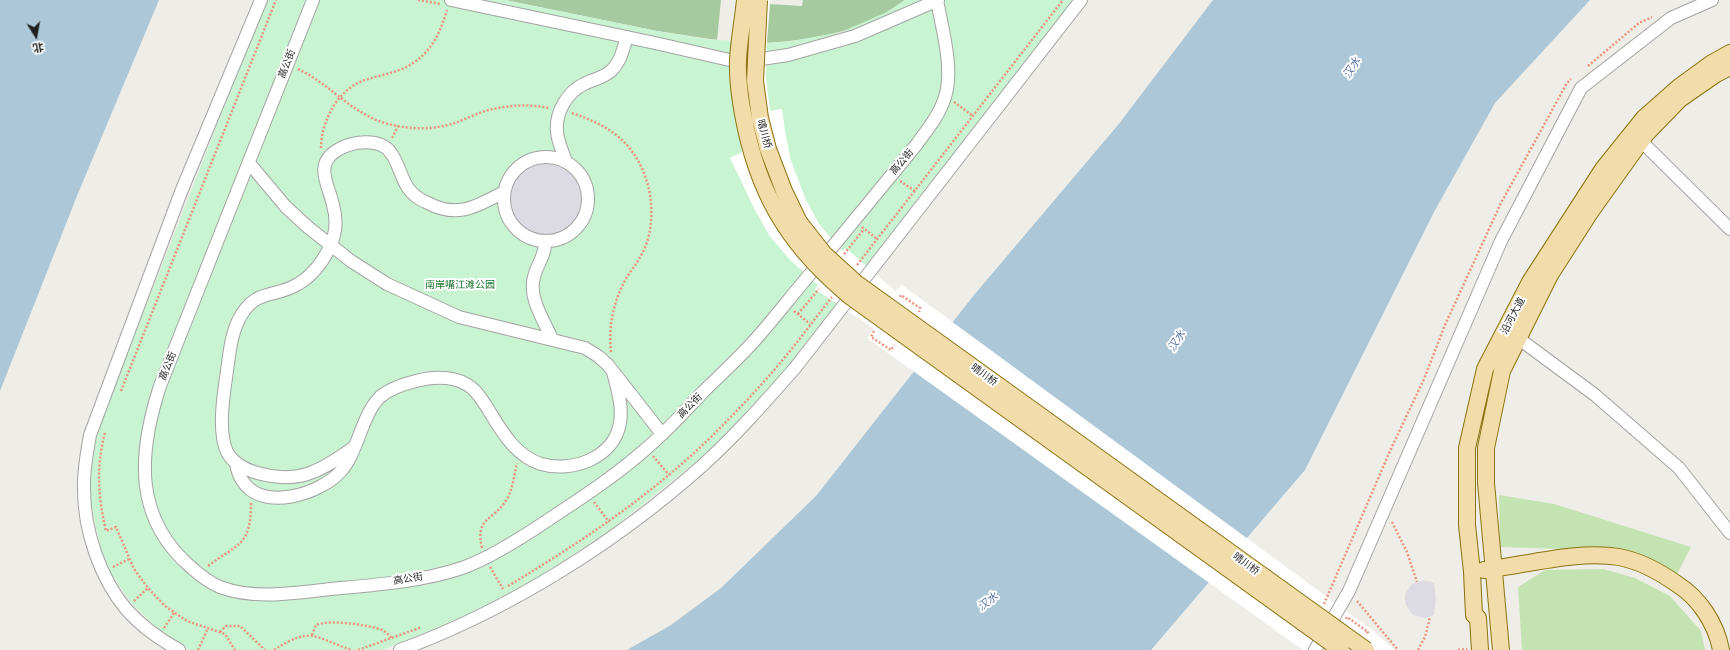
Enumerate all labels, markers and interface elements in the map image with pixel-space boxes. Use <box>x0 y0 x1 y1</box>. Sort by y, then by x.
north arrow <box>16 16 56 56</box>
text: 北 <box>32 40 45 56</box>
street label: 高公街 <box>276 48 298 80</box>
water label: 汉水 <box>1340 55 1364 81</box>
street label: 晴川桥 <box>754 118 774 150</box>
street label: 高公街 <box>888 147 916 177</box>
park label: 南岸嘴江滩公园 <box>425 279 495 291</box>
street label: 沿河大道 <box>1498 296 1528 336</box>
water label: 汉水 <box>1165 328 1189 354</box>
street label: 高公街 <box>157 350 179 382</box>
street label: 晴川桥 <box>968 361 1000 389</box>
street label: 高公街 <box>675 391 705 421</box>
street label: 晴川桥 <box>1230 550 1262 578</box>
street label: 高公街 <box>392 571 424 587</box>
water label: 汉水 <box>975 590 1001 614</box>

